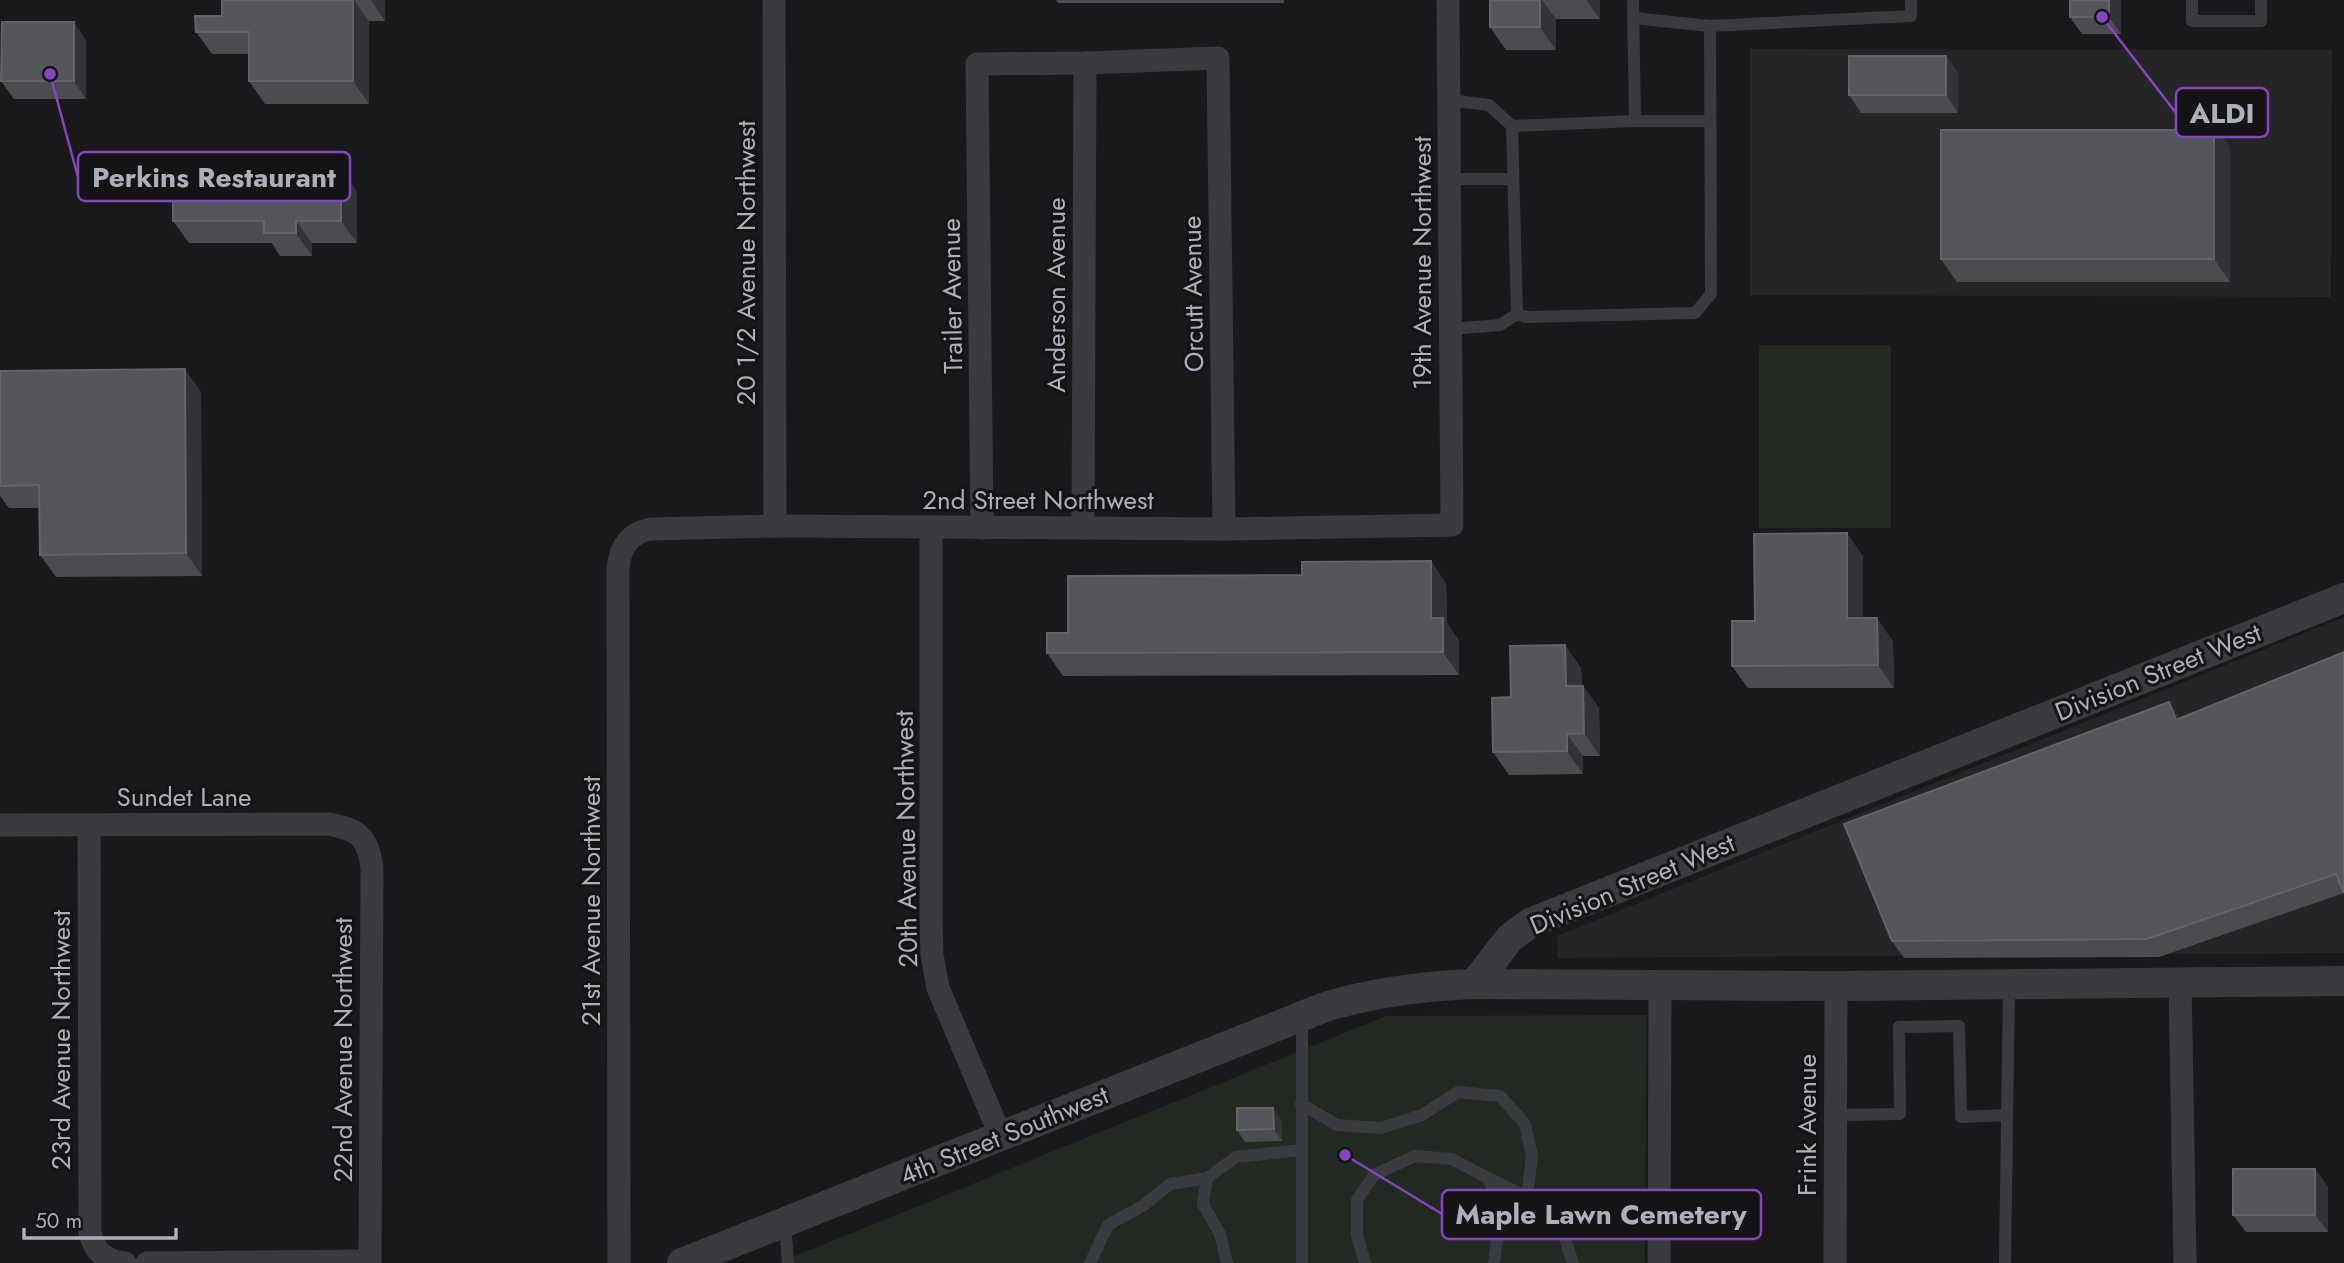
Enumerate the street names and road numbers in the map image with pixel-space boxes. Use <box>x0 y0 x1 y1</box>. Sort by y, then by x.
street label: 20 1/2 Avenue Northwest <box>727 120 765 406</box>
street label: 19th Avenue Northwest <box>1403 135 1441 390</box>
street label: Anderson Avenue <box>1037 197 1075 393</box>
street label: Orcutt Avenue <box>1173 215 1213 373</box>
street label: Trailer Avenue <box>932 218 972 374</box>
street label: 2nd Street Northwest <box>922 481 1154 519</box>
street label: Division Street West <box>2049 613 2267 731</box>
street label: 20th Avenue Northwest <box>885 709 927 968</box>
street label: 21st Avenue Northwest <box>572 775 610 1026</box>
street label: Sundet Lane <box>116 778 252 816</box>
street label: Division Street West <box>1524 823 1741 944</box>
street label: 23rd Avenue Northwest <box>42 909 80 1170</box>
street label: 22nd Avenue Northwest <box>324 917 362 1183</box>
street label: Frink Avenue <box>1788 1054 1826 1196</box>
street label: 4th Street Southwest <box>894 1076 1115 1194</box>

